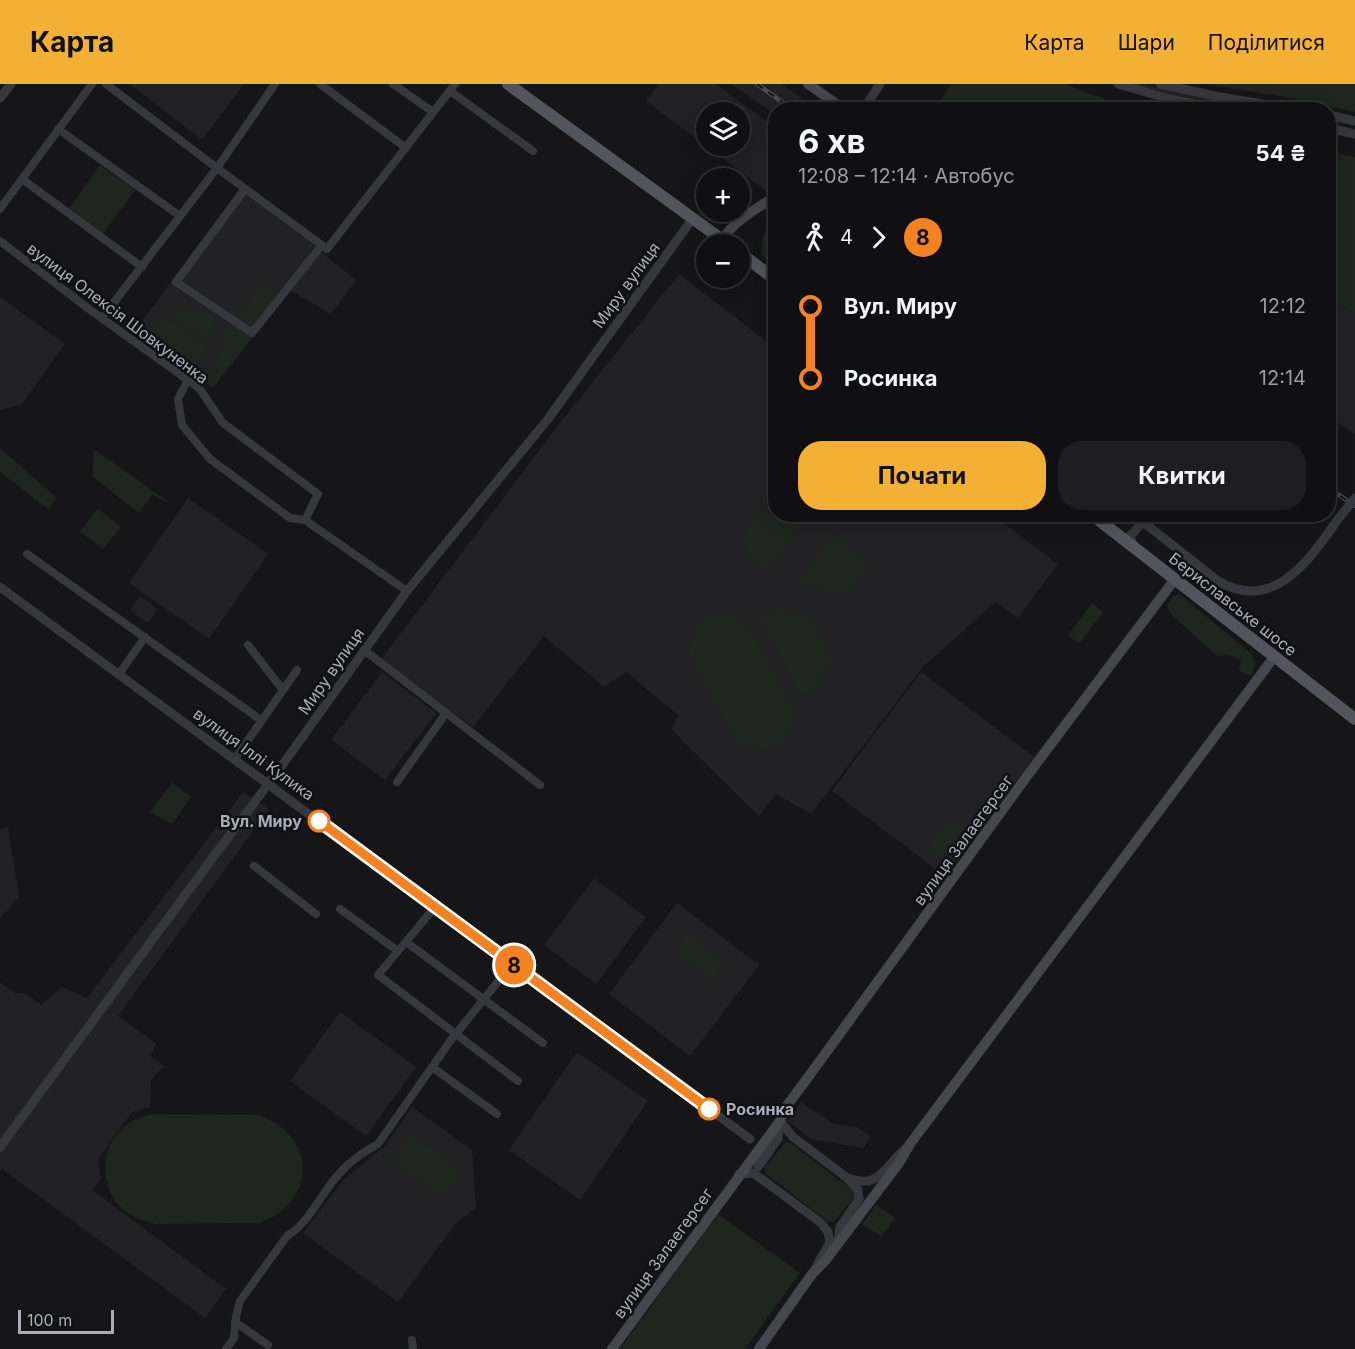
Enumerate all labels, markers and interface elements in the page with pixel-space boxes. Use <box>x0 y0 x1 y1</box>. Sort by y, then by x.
text: Карта <box>30 25 114 59</box>
text: Карта <box>1024 30 1085 55</box>
text: Шари <box>1118 30 1175 55</box>
text: Поділитися <box>1208 30 1325 55</box>
map controls <box>696 102 750 288</box>
button: layers <box>696 102 750 156</box>
text: 6 хв <box>798 121 865 161</box>
text: 54 ₴ <box>1256 140 1306 166</box>
text: 12:08 – 12:14 · Автобус <box>798 164 1015 188</box>
button: + <box>696 168 750 222</box>
icon: walk <box>798 221 831 254</box>
icon: forward <box>862 221 895 254</box>
text: 4 <box>840 225 853 249</box>
text: 8 <box>916 225 930 250</box>
button: − <box>696 234 750 288</box>
street label: вулиця Олексія Шовкуненка <box>23 238 213 388</box>
street label: Миру вулиця <box>588 238 664 332</box>
text: Вул. Миру <box>844 293 957 319</box>
text: 12:12 <box>1260 294 1306 318</box>
text: Росинка <box>844 365 938 391</box>
text: 12:14 <box>1259 366 1306 390</box>
button: Почати <box>798 441 1046 510</box>
button: Квитки <box>1058 441 1306 510</box>
street label: Бериславське шосе <box>1165 548 1301 660</box>
street label: Миру вулиця <box>294 624 368 718</box>
street label: вулиця Іллі Кулика <box>190 703 318 805</box>
street label: вулиця Залаегерсег <box>909 771 1017 909</box>
marker: Вул. Миру <box>308 810 330 832</box>
place label: Вул. Миру <box>220 811 302 831</box>
line badge: 8 <box>494 946 534 984</box>
text: 8 <box>507 953 521 978</box>
marker: Росинка <box>698 1098 720 1120</box>
place label: Росинка <box>726 1099 794 1119</box>
street label: вулиця Залаегерсег <box>609 1184 717 1322</box>
scale bar <box>18 1307 114 1334</box>
text: 100 m <box>27 1310 72 1330</box>

